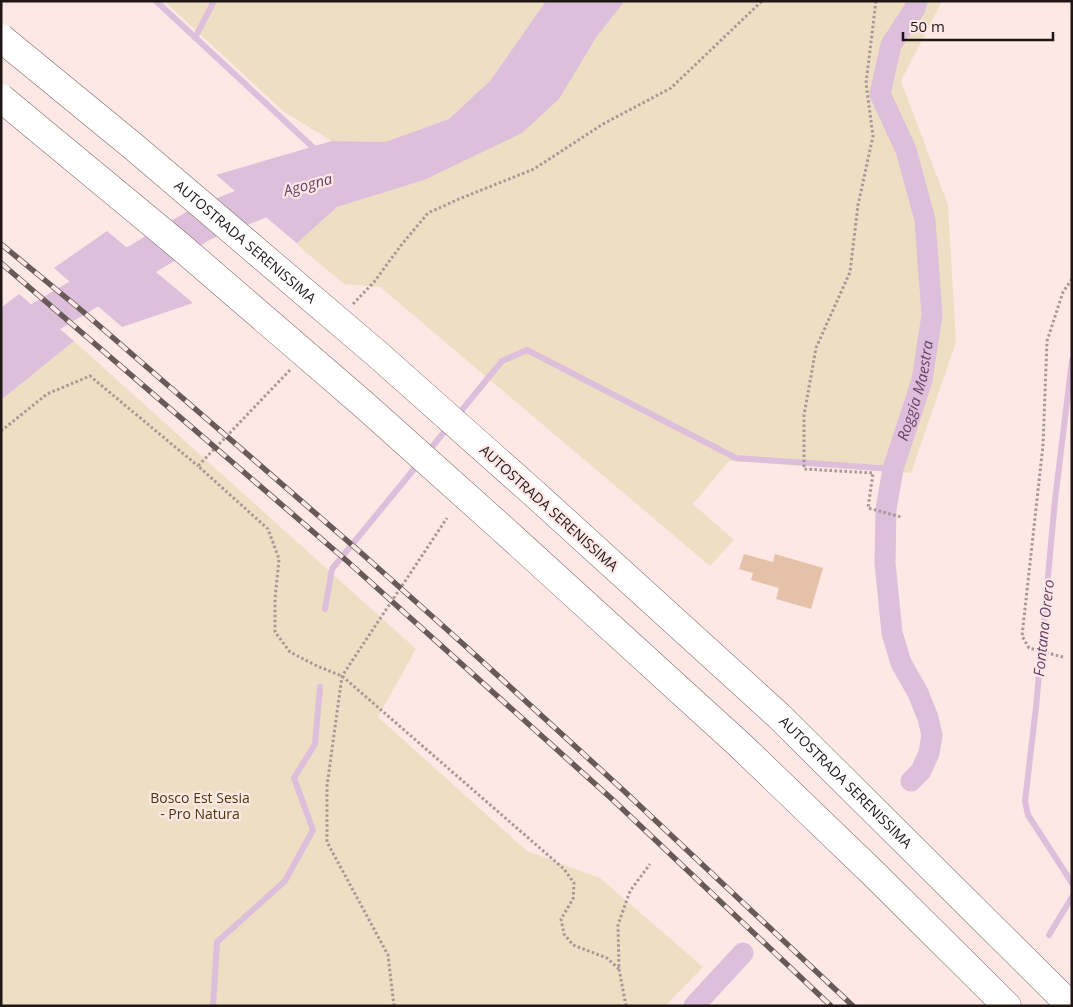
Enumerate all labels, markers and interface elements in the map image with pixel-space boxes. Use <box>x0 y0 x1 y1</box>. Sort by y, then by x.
scale bar <box>903 10 1053 42</box>
text: 50 m <box>910 16 945 36</box>
water label: Agogna <box>280 168 335 200</box>
street label: AUTOSTRADA SERENISSIMA <box>171 176 320 307</box>
water label: Roggia Maestra <box>892 339 937 443</box>
street label: AUTOSTRADA SERENISSIMA <box>476 440 623 575</box>
water label: Fontana Orero <box>1028 578 1058 677</box>
street label: AUTOSTRADA SERENISSIMA <box>775 712 917 852</box>
park label: Bosco Est Sesia - Pro Natura <box>150 788 250 823</box>

